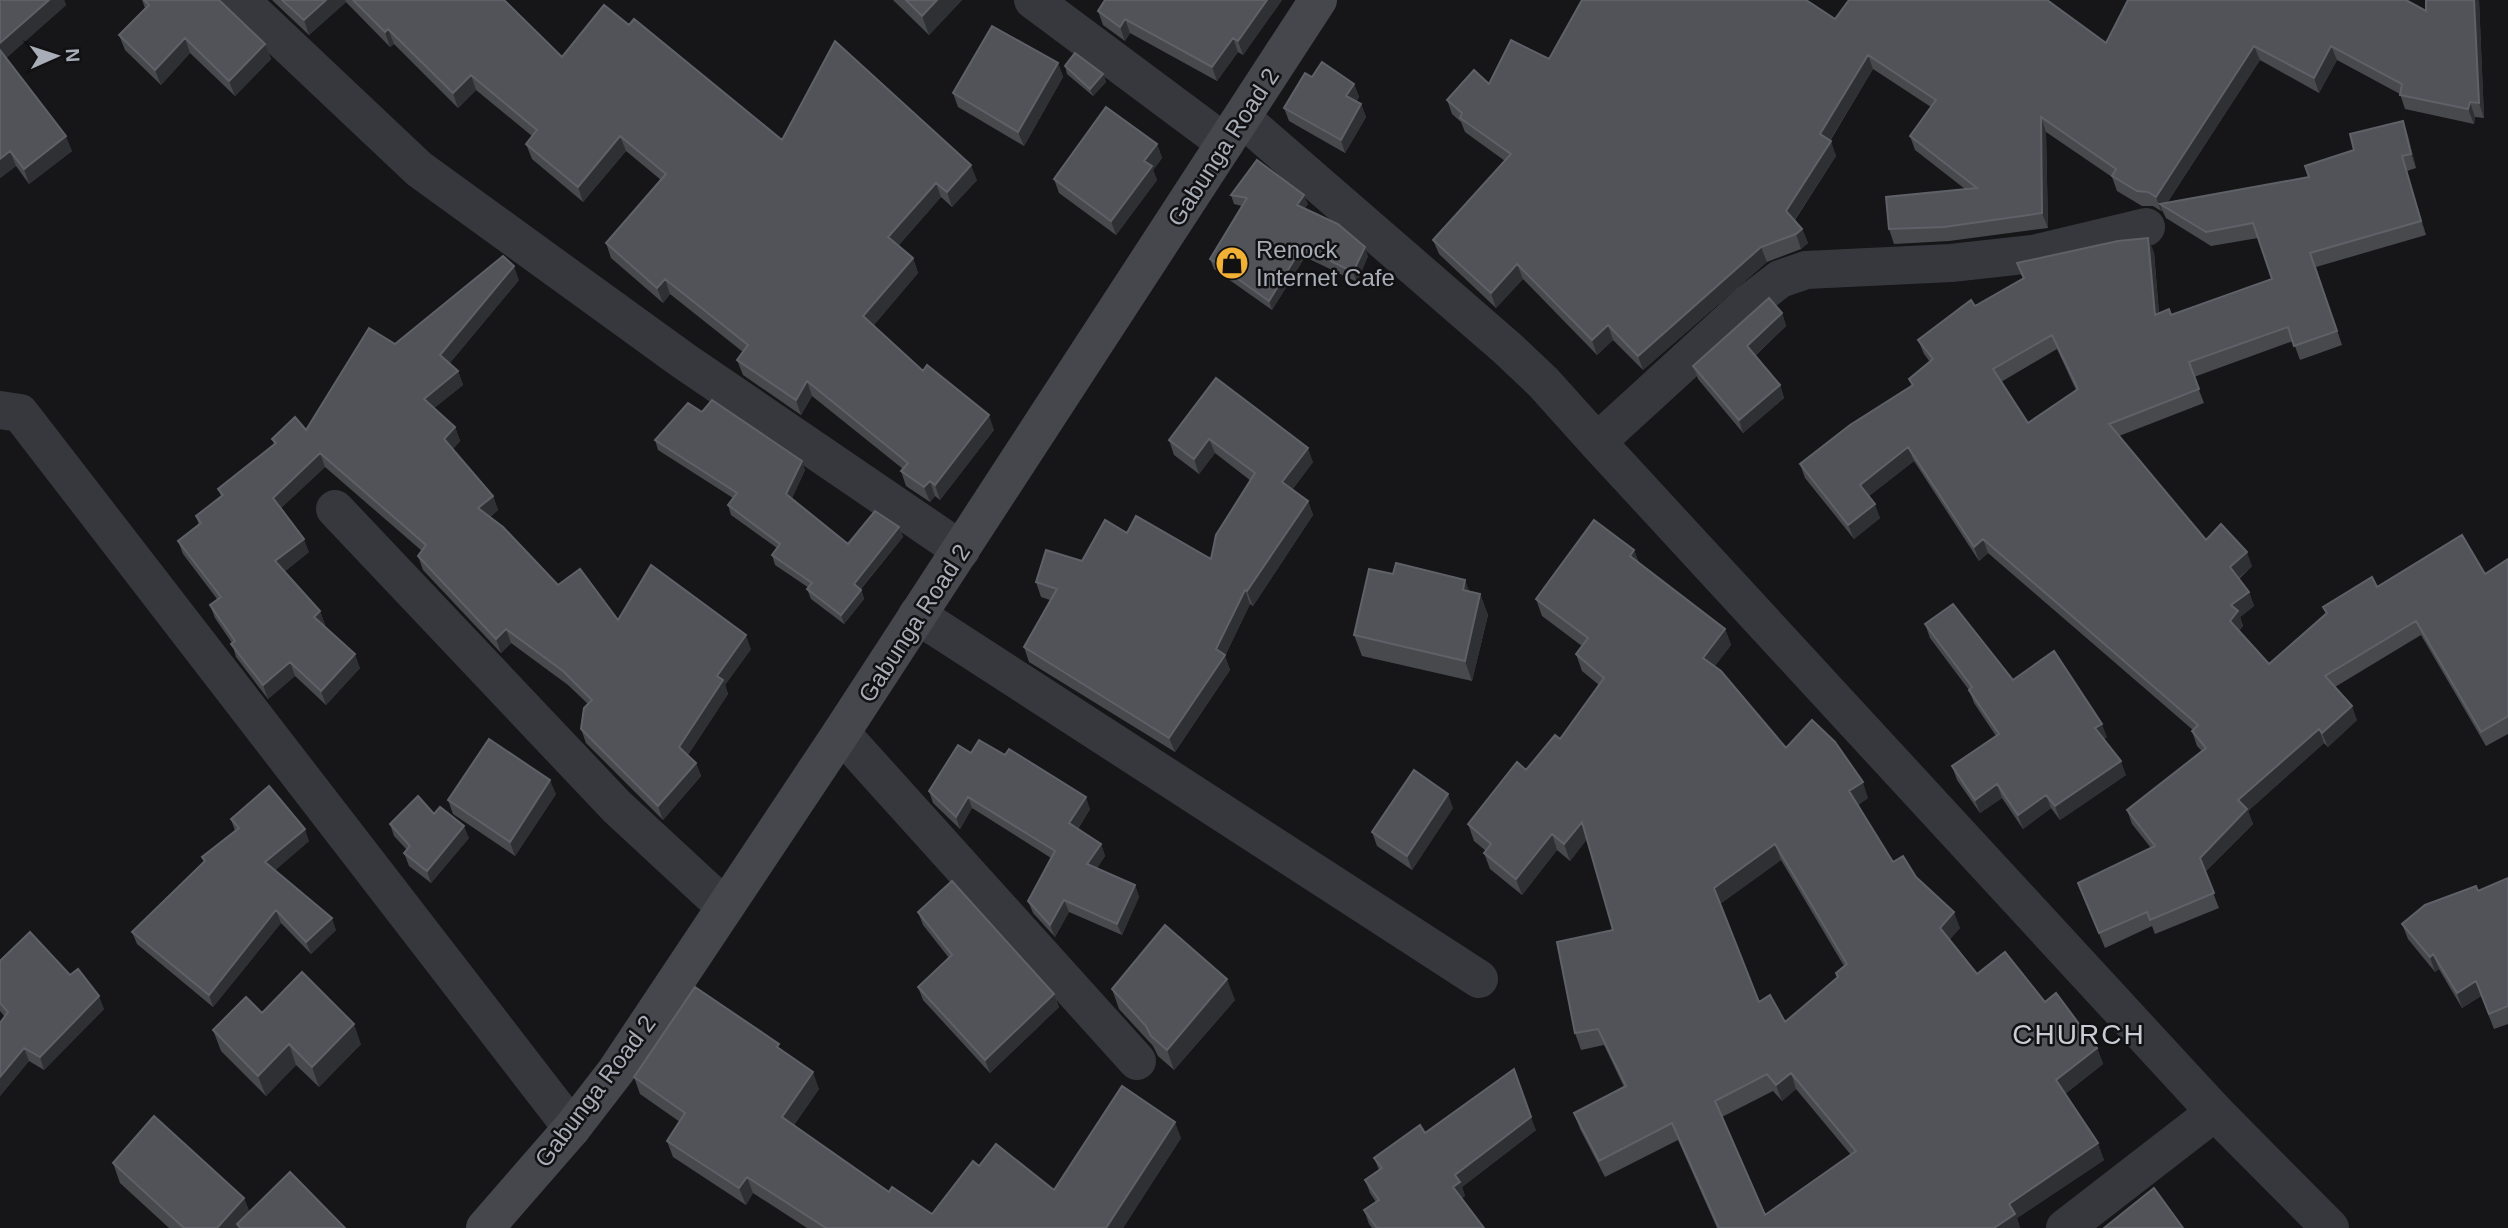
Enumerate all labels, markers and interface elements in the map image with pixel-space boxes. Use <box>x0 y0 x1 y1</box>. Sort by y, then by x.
north arrow <box>21 21 91 91</box>
text: N <box>62 48 83 63</box>
street label: Gabunga Road 2 <box>1162 63 1284 231</box>
place label: Renock Internet Cafe <box>1256 236 1395 291</box>
shop icon: Renock Internet Cafe <box>1213 244 1251 282</box>
street label: Gabunga Road 2 <box>853 539 975 707</box>
street label: Gabunga Road 2 <box>529 1010 661 1172</box>
district label: CHURCH <box>2012 1019 2146 1050</box>

